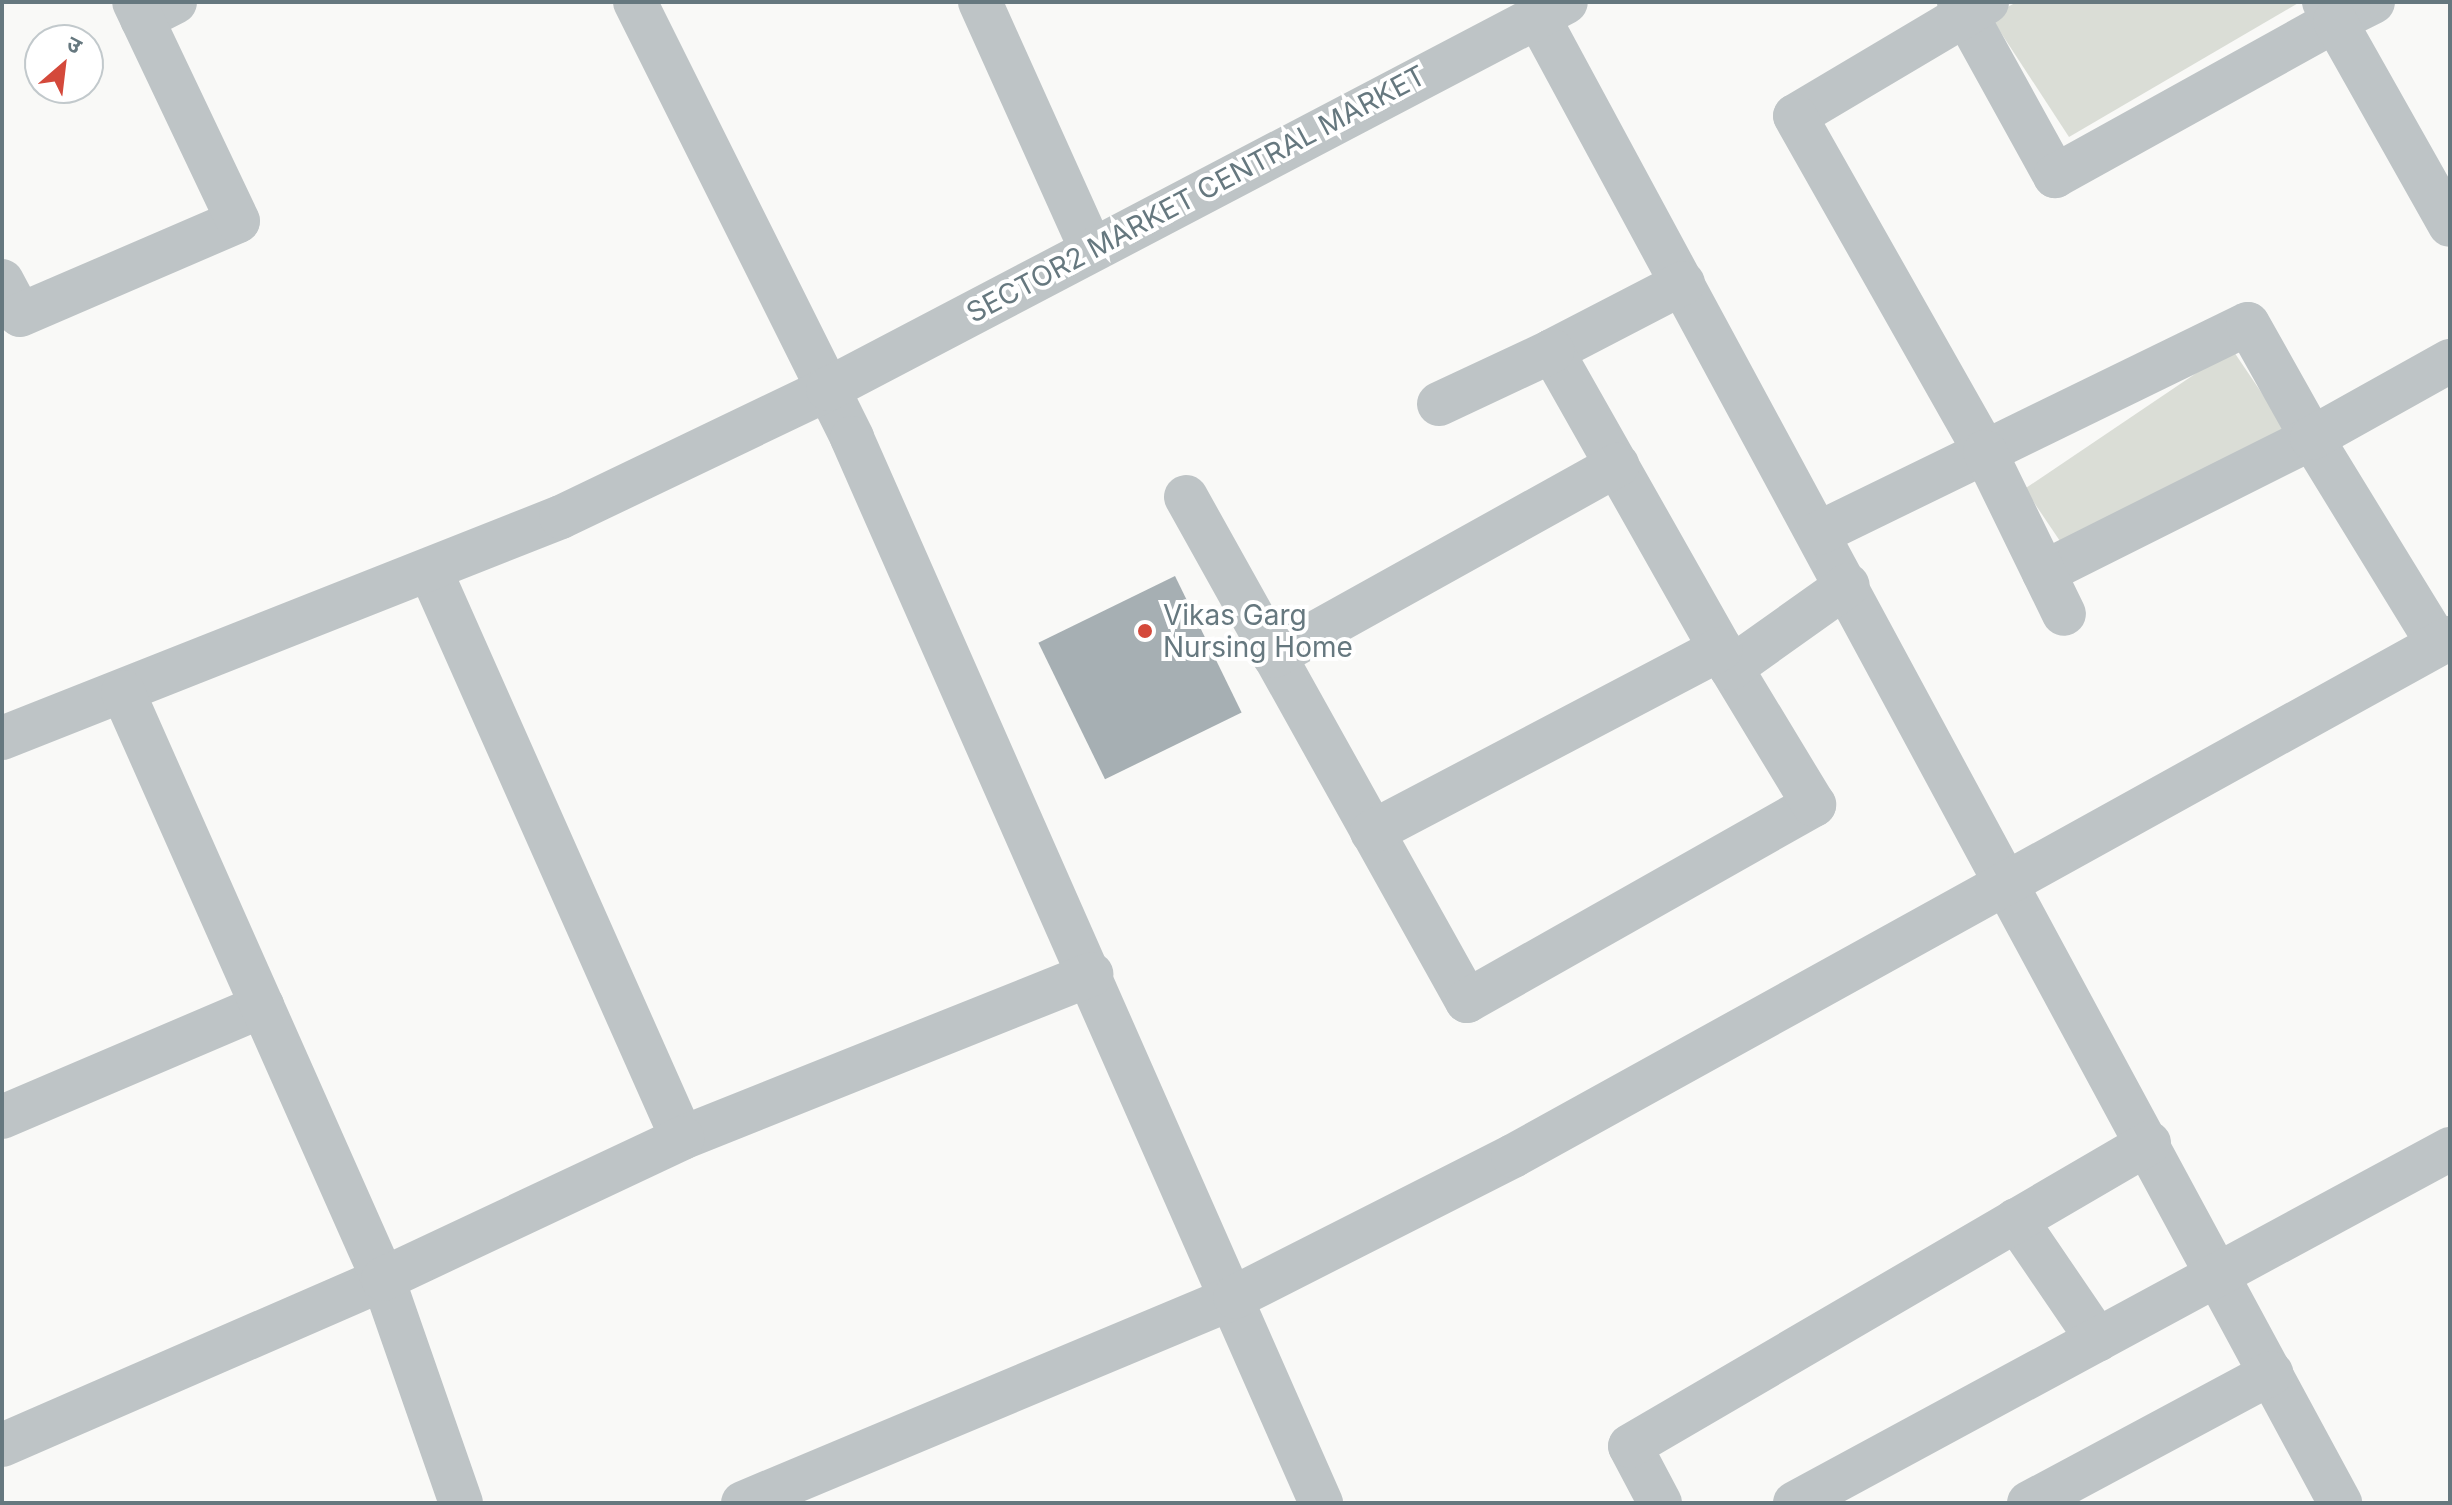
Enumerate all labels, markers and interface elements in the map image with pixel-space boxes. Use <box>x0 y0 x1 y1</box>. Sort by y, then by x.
north arrow <box>24 24 104 104</box>
text: उ <box>63 30 86 59</box>
street label: SECTOR2 MARKET CENTRAL MARKET <box>961 58 1431 330</box>
place label: Vikas Garg Nursing Home <box>1163 598 1353 664</box>
marker: Vikas Garg Nursing Home <box>1134 620 1156 642</box>

